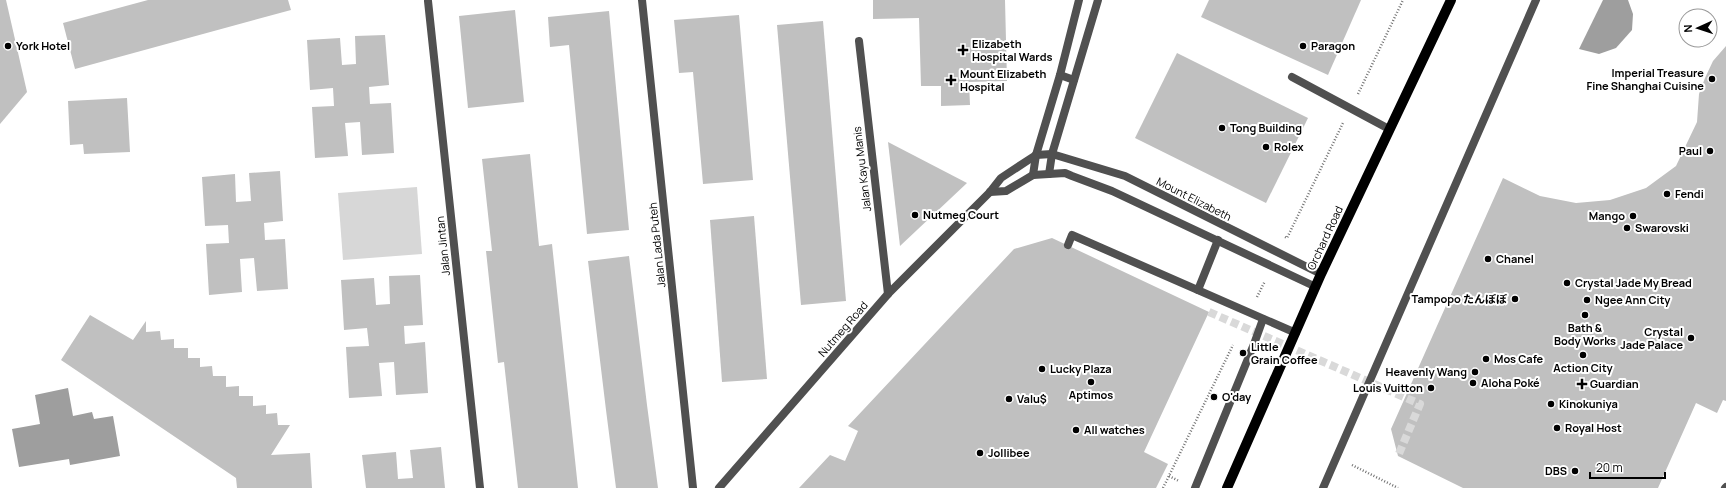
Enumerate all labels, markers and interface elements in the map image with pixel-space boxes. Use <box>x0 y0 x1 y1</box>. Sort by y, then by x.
north arrow <box>1678 8 1718 48</box>
text: N <box>1680 24 1695 33</box>
place label: Elizabeth Hospital Wards <box>972 36 1052 64</box>
place label: York Hotel <box>16 38 70 53</box>
place label: Paragon <box>1311 38 1355 53</box>
marker: York Hotel <box>3 41 13 51</box>
marker: Paragon <box>1298 41 1308 51</box>
marker: Elizabeth Hospital Wards <box>957 44 969 56</box>
place label: Imperial Treasure Fine Shanghai Cuisine <box>1586 65 1704 93</box>
place label: Mount Elizabeth Hospital <box>960 66 1047 94</box>
marker: Mount Elizabeth Hospital <box>945 74 957 86</box>
marker: Imperial Treasure Fine Shanghai Cuisine <box>1707 74 1717 84</box>
place label: Tong Building <box>1230 120 1302 135</box>
marker: Tong Building <box>1217 123 1227 133</box>
street label: Jalan Kayu Manis <box>849 125 874 213</box>
place label: Rolex <box>1274 139 1304 154</box>
marker: Rolex <box>1261 142 1271 152</box>
place label: Paul <box>1679 143 1702 158</box>
marker: Paul <box>1705 146 1715 156</box>
street label: Mount Elizabeth <box>1154 173 1234 224</box>
place label: Fendi <box>1675 186 1704 201</box>
marker: Fendi <box>1662 189 1672 199</box>
street label: Jalan Lada Puteh <box>645 202 668 288</box>
street label: Orchard Road <box>1303 203 1346 272</box>
place label: Nutmeg Court <box>923 207 999 222</box>
place label: Mango <box>1589 208 1625 223</box>
marker: Nutmeg Court <box>910 210 920 220</box>
marker: Mango <box>1628 211 1638 221</box>
street label: Jalan Jintan <box>432 215 453 277</box>
place label: Swarovski <box>1635 220 1689 235</box>
marker: Swarovski <box>1622 223 1632 233</box>
place label: Chanel <box>1496 251 1534 266</box>
marker: Chanel <box>1483 254 1493 264</box>
place label: Crystal Jade My Bread <box>1575 275 1692 290</box>
marker: Crystal Jade My Bread <box>1562 278 1572 288</box>
place label: Tampopo たんぽぽ <box>1412 291 1507 306</box>
place label: Ngee Ann City <box>1595 292 1671 307</box>
marker: Tampopo たんぽぽ <box>1510 294 1520 304</box>
marker: Ngee Ann City <box>1582 295 1592 305</box>
street label: Nutmeg Road <box>814 298 871 360</box>
marker: Bath & Body Works <box>1580 310 1590 320</box>
place label: Bath & Body Works <box>1554 320 1616 348</box>
place label: Crystal Jade Palace <box>1620 324 1683 352</box>
marker: Crystal Jade Palace <box>1686 333 1696 343</box>
place label: Little Grain Coffee <box>1251 339 1318 367</box>
marker: Little Grain Coffee <box>1238 348 1248 358</box>
marker: Action City <box>1578 350 1588 360</box>
place label: Mos Cafe <box>1494 351 1544 366</box>
marker: Mos Cafe <box>1481 354 1491 364</box>
place label: Action City <box>1553 360 1614 375</box>
place label: Lucky Plaza <box>1050 361 1112 376</box>
marker: Lucky Plaza <box>1037 364 1047 374</box>
place label: Heavenly Wang <box>1386 364 1467 379</box>
marker: Heavenly Wang <box>1470 367 1480 377</box>
place label: Aloha Poké <box>1481 375 1540 390</box>
place label: Guardian <box>1590 376 1639 391</box>
marker: Aptimos <box>1086 377 1096 387</box>
marker: Aloha Poké <box>1468 378 1478 388</box>
marker: Guardian <box>1577 379 1587 389</box>
place label: Louis Vuitton <box>1353 380 1423 395</box>
marker: Louis Vuitton <box>1426 383 1436 393</box>
place label: Aptimos <box>1069 387 1113 402</box>
place label: O'day <box>1222 389 1252 404</box>
place label: Valu$ <box>1017 391 1047 406</box>
marker: O'day <box>1209 392 1219 402</box>
marker: Valu$ <box>1004 394 1014 404</box>
place label: Kinokuniya <box>1559 396 1618 411</box>
marker: Kinokuniya <box>1546 399 1556 409</box>
place label: Royal Host <box>1565 420 1622 435</box>
place label: All watches <box>1084 422 1145 437</box>
marker: Royal Host <box>1552 423 1562 433</box>
marker: All watches <box>1071 425 1081 435</box>
place label: Jollibee <box>988 445 1030 460</box>
marker: Jollibee <box>975 448 985 458</box>
scale bar <box>1590 454 1665 480</box>
text: 20 m <box>1596 459 1623 476</box>
place label: DBS <box>1545 463 1567 478</box>
marker: DBS <box>1570 466 1580 476</box>

